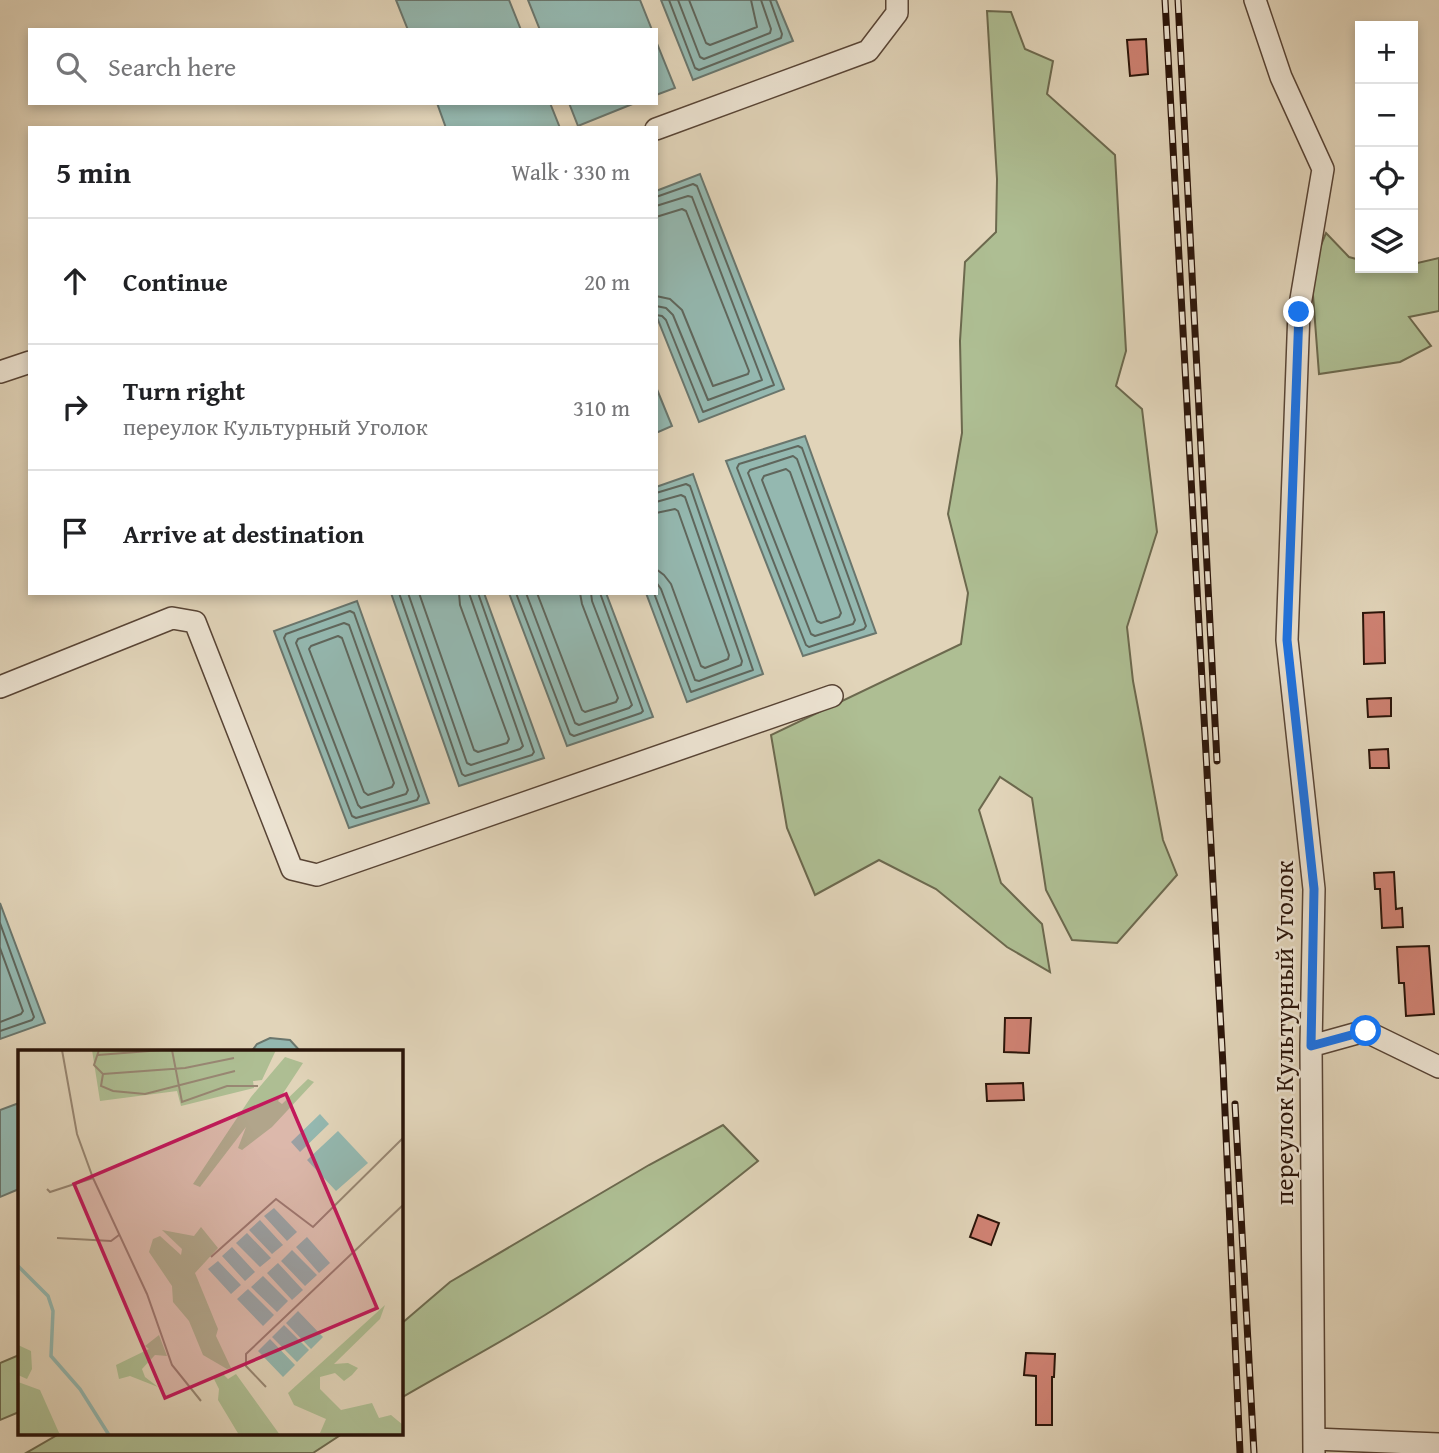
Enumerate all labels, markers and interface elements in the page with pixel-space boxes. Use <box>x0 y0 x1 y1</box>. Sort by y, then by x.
map controls <box>1355 21 1418 273</box>
button: + <box>1355 21 1418 84</box>
search box <box>28 28 658 105</box>
text: Search here <box>108 47 236 86</box>
icon: search <box>52 48 90 86</box>
button: − <box>1355 84 1418 147</box>
button: locate <box>1355 147 1418 210</box>
text: 5 min <box>56 150 131 194</box>
text: Walk · 330 m <box>511 155 630 188</box>
button: layers <box>1355 210 1418 273</box>
icon: ahead <box>56 262 94 300</box>
text: Continue <box>123 262 228 301</box>
text: 20 m <box>584 265 630 298</box>
route end <box>1283 296 1314 327</box>
text: Turn right <box>123 371 245 410</box>
icon: right <box>56 388 94 426</box>
text: 310 m <box>573 391 630 424</box>
text: переулок Культурный Уголок <box>123 410 428 443</box>
icon: arrive <box>56 514 94 552</box>
text: Arrive at destination <box>123 514 364 553</box>
street label: переулок Культурный Уголок <box>1264 860 1303 1205</box>
route start <box>1350 1015 1381 1046</box>
inset map <box>18 1050 402 1436</box>

